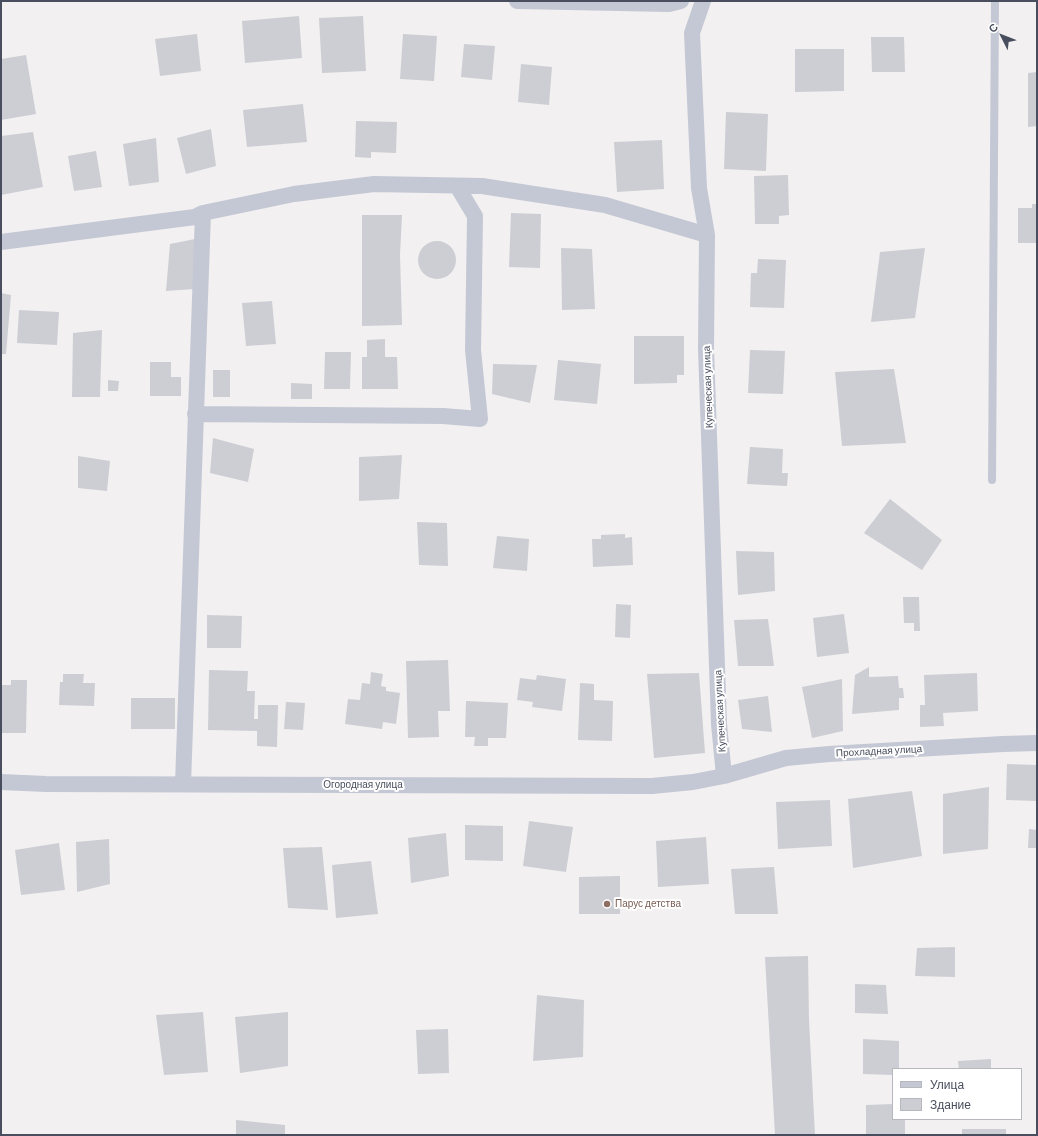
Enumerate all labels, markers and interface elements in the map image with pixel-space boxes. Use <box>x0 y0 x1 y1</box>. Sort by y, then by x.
north arrow <box>982 16 1022 56</box>
text: С <box>985 20 1000 35</box>
street label: Купеческая улица <box>701 346 715 428</box>
street label: Купеческая улица <box>712 670 728 752</box>
street label: Прохладная улица <box>836 743 922 759</box>
street label: Огородная улица <box>323 779 403 791</box>
place label: Парус детства <box>615 898 681 910</box>
marker: Парус детства <box>602 899 612 909</box>
legend <box>892 1068 1022 1120</box>
text: Улица <box>930 1077 964 1091</box>
text: Здание <box>930 1097 971 1111</box>

